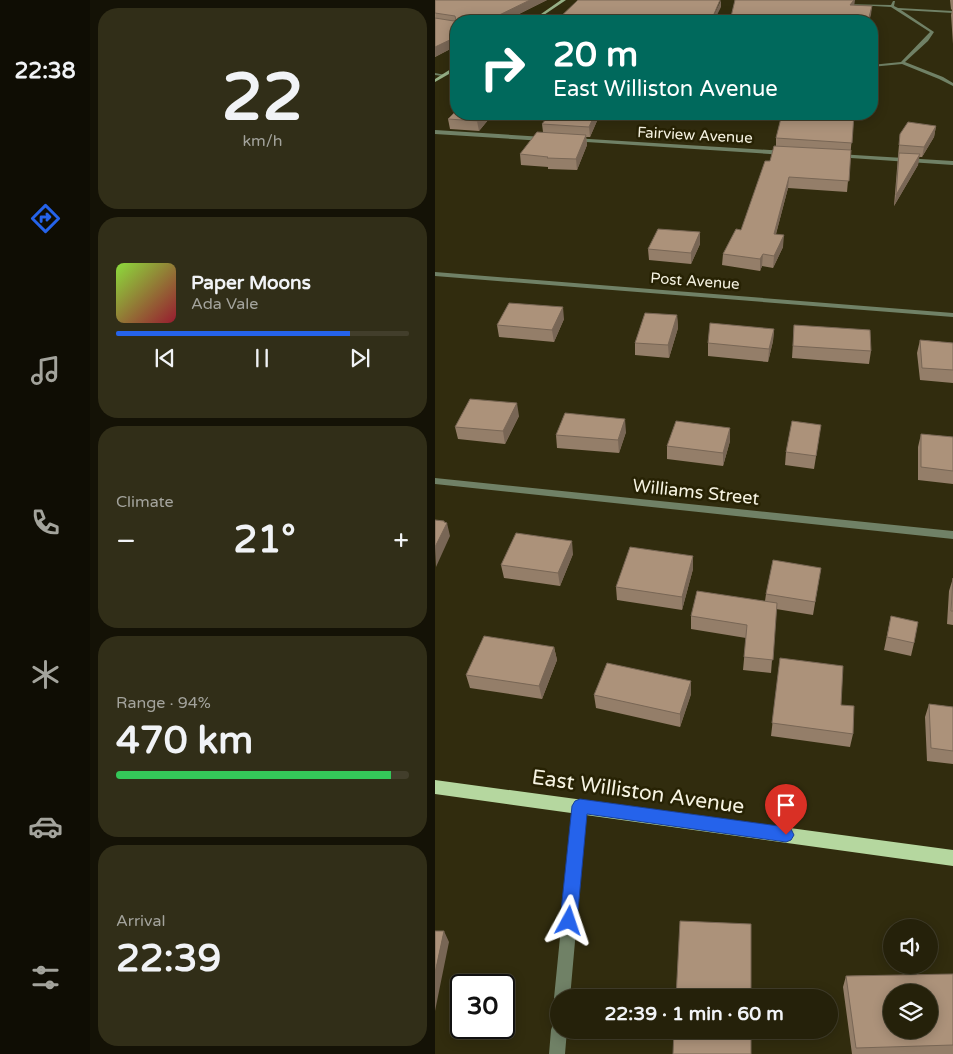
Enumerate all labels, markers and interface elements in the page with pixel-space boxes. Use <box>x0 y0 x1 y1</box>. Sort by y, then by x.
text: 20 m <box>553 34 638 76</box>
icon: right <box>470 35 535 100</box>
text: 22:38 <box>15 58 75 84</box>
text: 22 <box>222 59 303 138</box>
text: East Williston Avenue <box>553 76 778 102</box>
street label: Fairview Avenue <box>637 123 753 147</box>
text: km/h <box>242 131 283 151</box>
icon: directions <box>28 201 63 236</box>
street label: Post Avenue <box>650 269 740 293</box>
text: Paper Moons <box>191 272 311 294</box>
text: Ada Vale <box>191 294 258 314</box>
icon: previous <box>151 344 179 372</box>
icon: pause <box>248 344 276 372</box>
icon: next <box>346 344 374 372</box>
icon: music <box>28 353 63 388</box>
street label: Williams Street <box>632 474 761 510</box>
text: Climate <box>116 492 174 512</box>
icon: phone <box>28 505 63 540</box>
text: 21° <box>234 517 296 563</box>
text: − <box>116 524 136 558</box>
text: + <box>393 524 409 558</box>
icon: climate <box>28 657 63 692</box>
text: Range · 94% <box>116 693 211 713</box>
text: 470 km <box>116 718 253 764</box>
street label: East Williston Avenue <box>530 765 746 819</box>
pin <box>765 784 807 835</box>
icon: arrive <box>772 791 800 819</box>
icon: car <box>28 809 63 844</box>
position arrow <box>542 894 594 946</box>
text: Arrival <box>116 911 165 931</box>
map controls <box>883 919 938 1039</box>
button: sound <box>883 919 938 974</box>
text: 22:39 <box>116 936 221 982</box>
icon: filters <box>28 960 63 995</box>
speed limit sign: 30 <box>450 974 515 1039</box>
button: layers <box>883 984 938 1039</box>
text: 22:39 · 1 min · 60 m <box>604 1003 784 1025</box>

